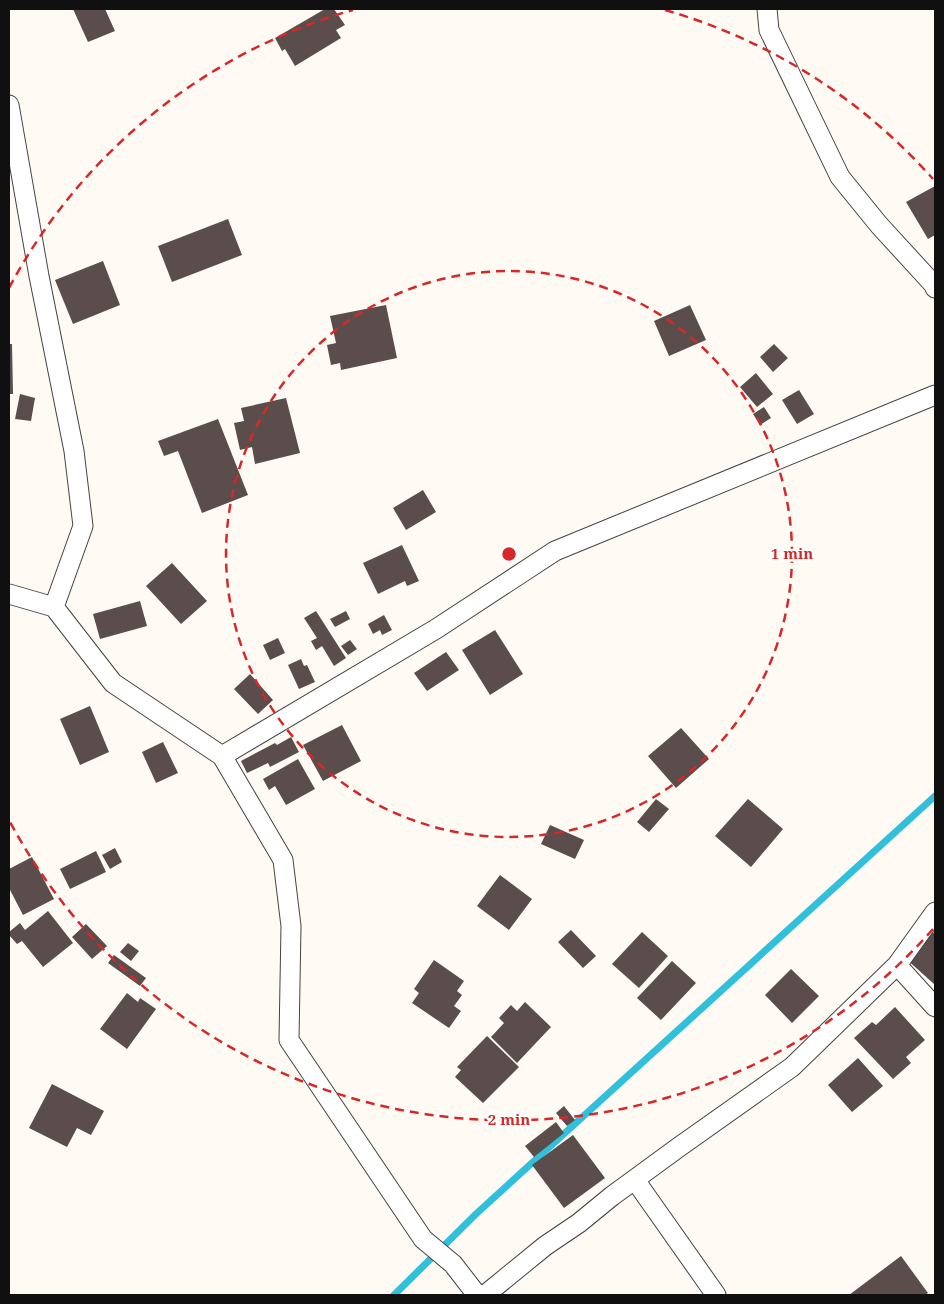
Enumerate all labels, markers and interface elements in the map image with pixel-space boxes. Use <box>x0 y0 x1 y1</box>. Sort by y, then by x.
text: 1 min <box>771 543 813 563</box>
centre of rings <box>500 545 518 563</box>
text: 2 min <box>488 1109 530 1129</box>

